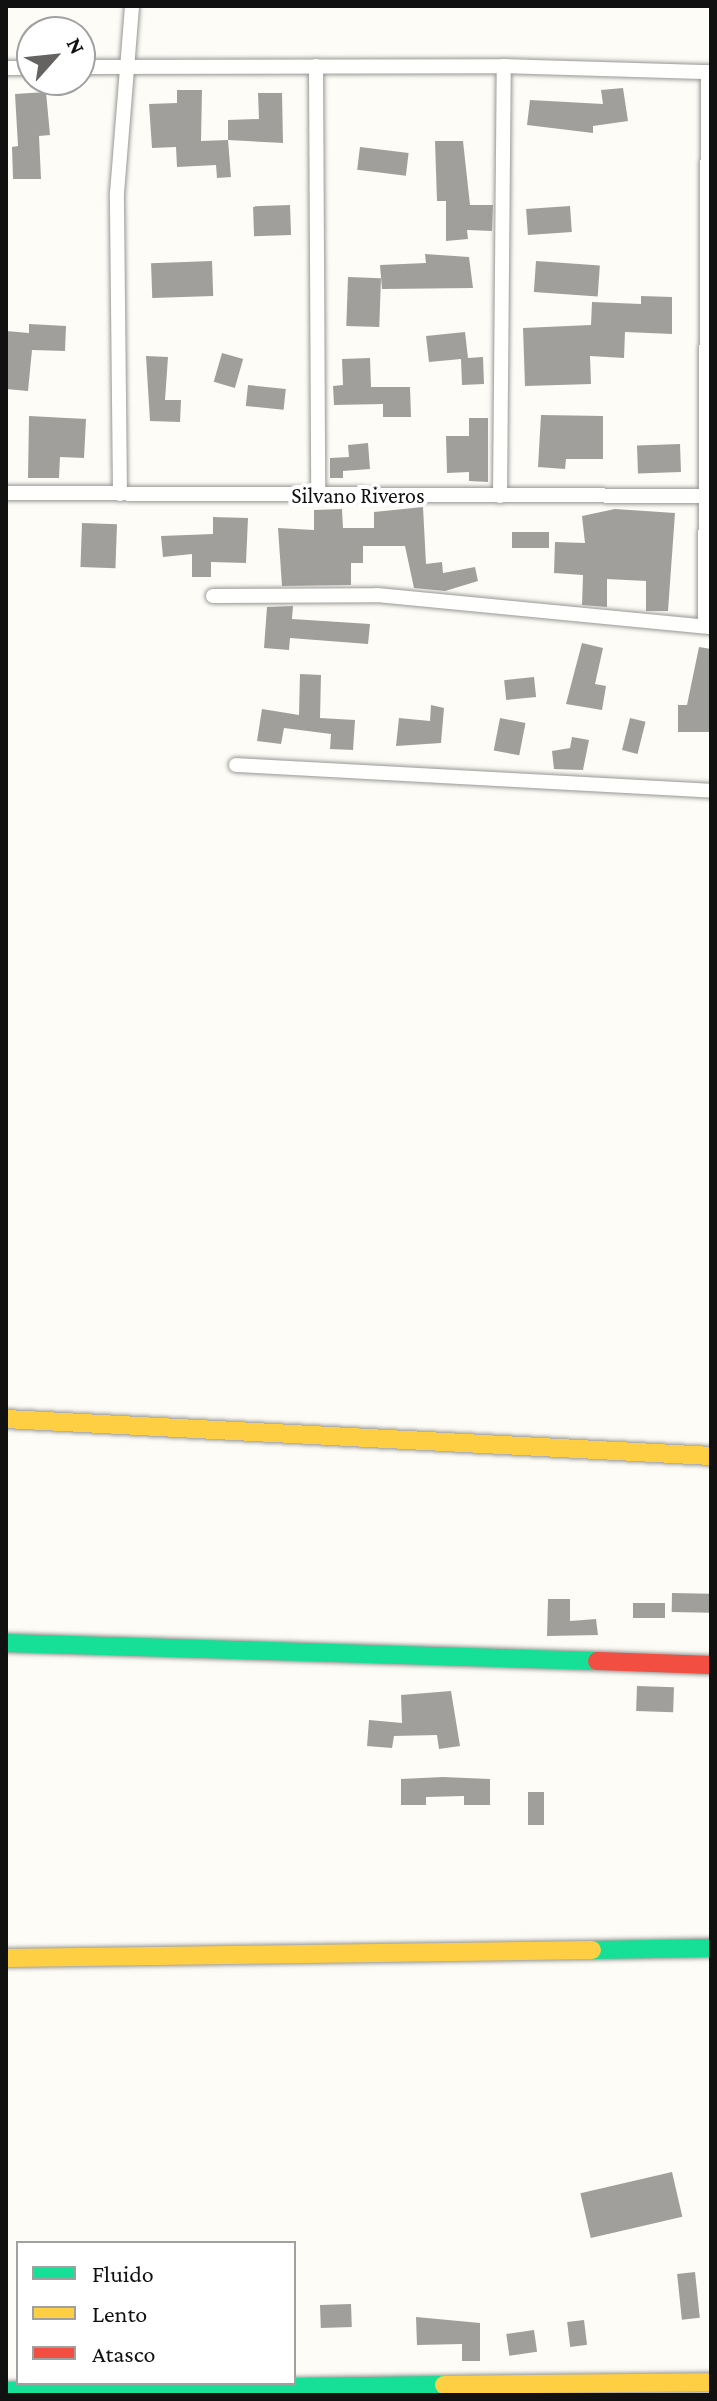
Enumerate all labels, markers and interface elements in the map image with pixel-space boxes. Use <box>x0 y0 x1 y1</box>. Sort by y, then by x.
north arrow <box>16 16 96 96</box>
text: N <box>62 33 91 58</box>
street label: Silvano Riveros <box>291 483 425 509</box>
legend <box>16 2241 296 2385</box>
text: Fluido <box>92 2260 154 2287</box>
text: Lento <box>92 2300 147 2327</box>
text: Atasco <box>92 2340 156 2367</box>

